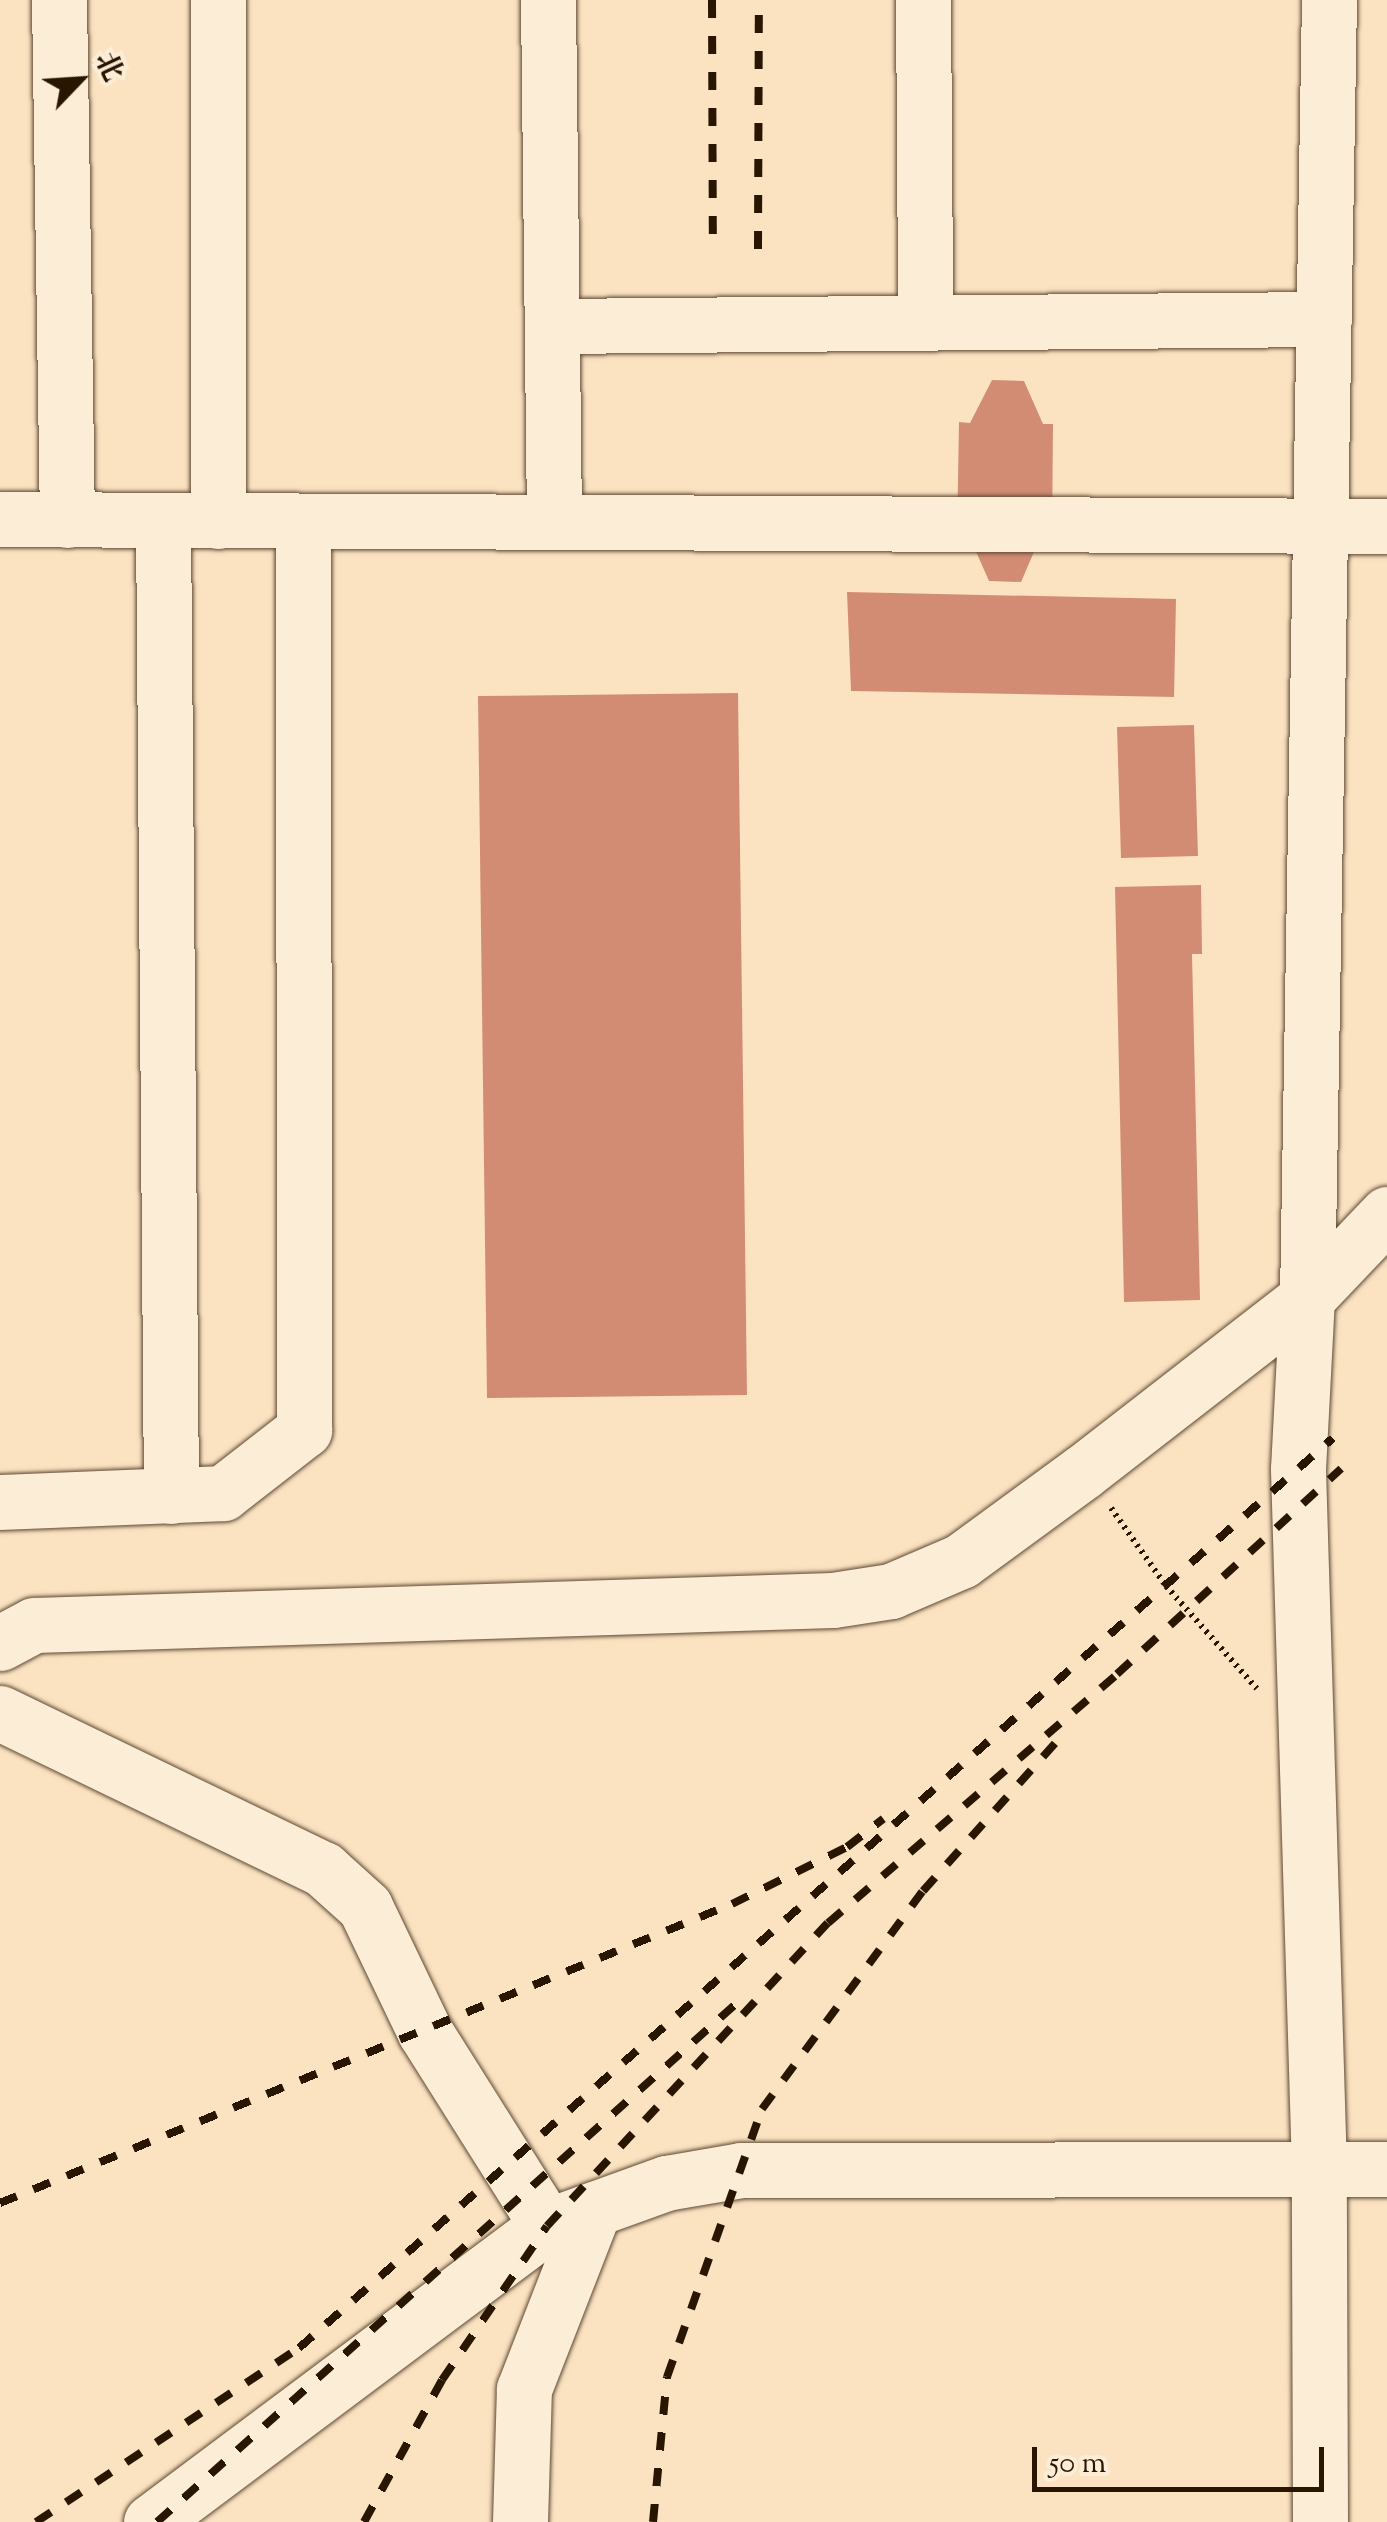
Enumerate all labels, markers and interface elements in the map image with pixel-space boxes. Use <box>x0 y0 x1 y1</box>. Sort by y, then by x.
north arrow <box>30 30 130 130</box>
text: 北 <box>83 46 131 88</box>
scale bar <box>1037 2427 1330 2489</box>
text: 50 m <box>1049 2443 1106 2486</box>

